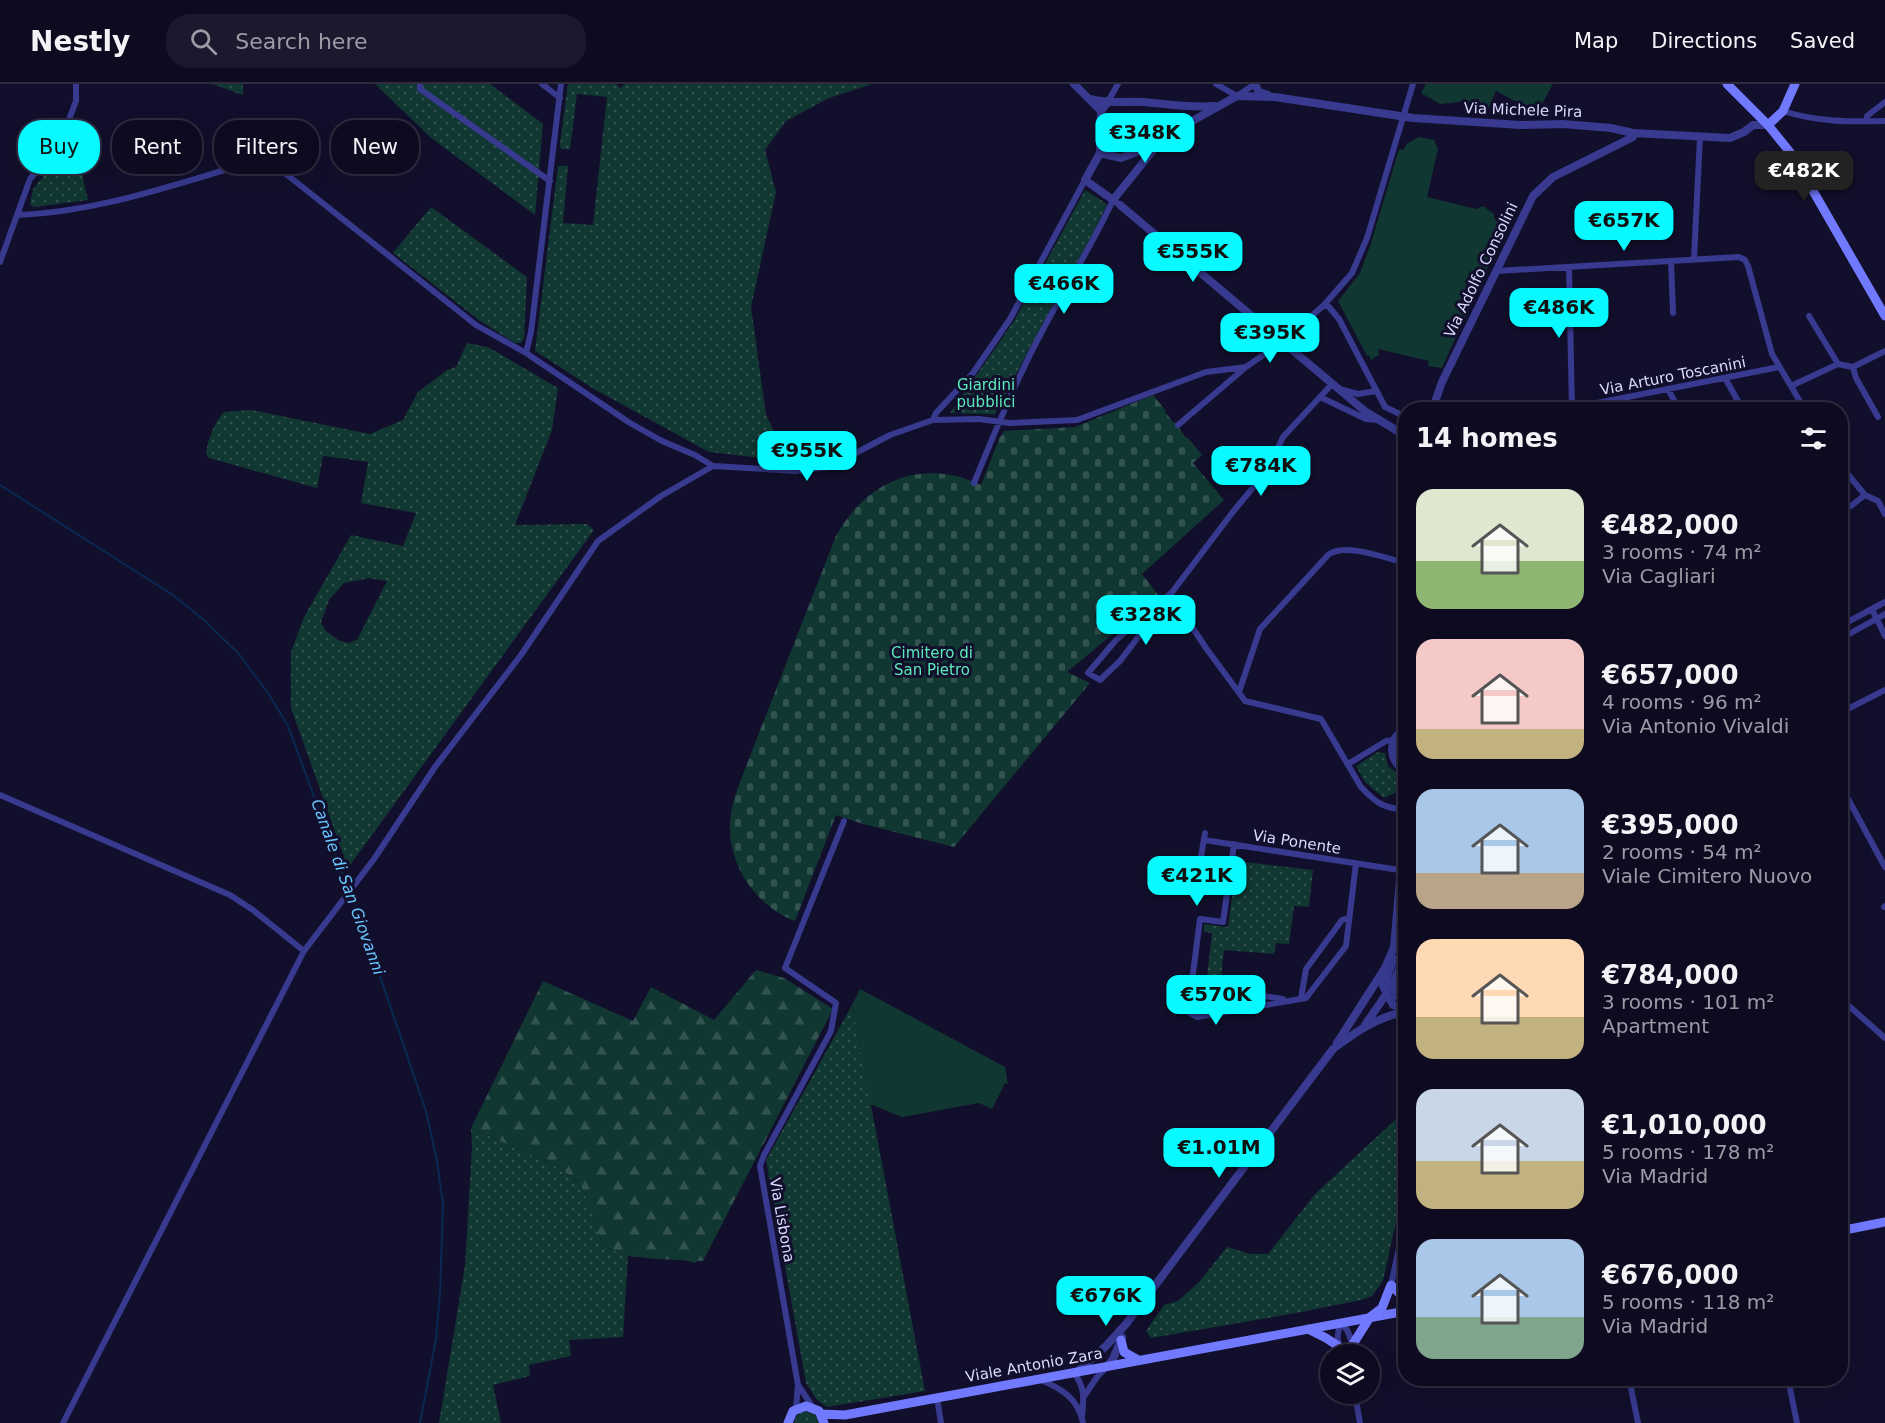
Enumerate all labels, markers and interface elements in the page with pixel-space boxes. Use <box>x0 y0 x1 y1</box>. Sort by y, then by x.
search box <box>166 14 586 68</box>
text: Nestly <box>30 25 130 58</box>
icon: search <box>187 25 220 58</box>
text: Search here <box>235 29 367 54</box>
text: Map <box>1574 29 1618 53</box>
text: Directions <box>1651 29 1757 53</box>
text: Saved <box>1790 29 1855 53</box>
street label: Via Michele Pira <box>1463 99 1583 121</box>
pin: €348K <box>1103 113 1187 164</box>
chip: Buy <box>18 120 100 174</box>
chip: Rent <box>112 120 202 174</box>
chip: Filters <box>214 120 319 174</box>
chip: New <box>331 120 419 174</box>
text: €348K <box>1109 120 1181 144</box>
pin: €482K <box>1762 151 1846 202</box>
text: €482K <box>1768 158 1840 182</box>
street label: Via Adolfo Consolini <box>1440 199 1522 341</box>
pin: €657K <box>1582 201 1666 252</box>
text: €657K <box>1588 208 1660 232</box>
pin: €555K <box>1151 232 1235 283</box>
text: €555K <box>1157 239 1229 263</box>
pin: €466K <box>1022 264 1106 315</box>
text: €466K <box>1028 271 1100 295</box>
pin: €486K <box>1517 288 1601 339</box>
text: €486K <box>1523 295 1595 319</box>
pin: €395K <box>1228 313 1312 364</box>
text: €395K <box>1234 320 1306 344</box>
street label: Via Arturo Toscanini <box>1599 353 1747 399</box>
park label: Giardini pubblici <box>957 376 1015 411</box>
icon: filters <box>1797 422 1830 455</box>
text: 14 homes <box>1416 423 1558 453</box>
pin: €955K <box>765 431 849 482</box>
text: €955K <box>771 438 843 462</box>
pin: €784K <box>1219 446 1303 497</box>
text: €784K <box>1225 453 1297 477</box>
text: €482,000 <box>1602 510 1739 540</box>
icon: home <box>1464 513 1536 585</box>
text: 3 rooms · 74 m² <box>1602 540 1762 564</box>
text: Via Cagliari <box>1602 564 1715 588</box>
pin: €328K <box>1104 595 1188 646</box>
text: €328K <box>1110 602 1182 626</box>
park label: Cimitero di San Pietro <box>891 644 973 679</box>
text: €657,000 <box>1602 660 1739 690</box>
icon: home <box>1464 663 1536 735</box>
text: 4 rooms · 96 m² <box>1602 690 1762 714</box>
text: Via Antonio Vivaldi <box>1602 714 1789 738</box>
water label: Canale di San Giovanni <box>307 796 389 978</box>
text: €395,000 <box>1602 810 1739 840</box>
icon: home <box>1464 813 1536 885</box>
street label: Via Ponente <box>1252 826 1342 858</box>
text: 2 rooms · 54 m² <box>1602 840 1762 864</box>
pin: €421K <box>1155 856 1239 907</box>
text: €421K <box>1161 863 1233 887</box>
text: Viale Cimitero Nuovo <box>1602 864 1812 888</box>
text: €784,000 <box>1602 960 1739 990</box>
icon: home <box>1464 963 1536 1035</box>
pin: €570K <box>1174 975 1258 1026</box>
text: €570K <box>1180 982 1252 1006</box>
text: 3 rooms · 101 m² <box>1602 990 1774 1014</box>
text: Apartment <box>1602 1014 1709 1038</box>
text: €1,010,000 <box>1602 1110 1766 1140</box>
icon: home <box>1464 1113 1536 1185</box>
pin: €1.01M <box>1170 1128 1268 1179</box>
text: €1.01M <box>1177 1135 1261 1159</box>
text: 5 rooms · 178 m² <box>1602 1140 1774 1164</box>
text: Via Madrid <box>1602 1164 1708 1188</box>
street label: Via Lisbona <box>766 1176 798 1264</box>
text: €676,000 <box>1602 1260 1739 1290</box>
icon: home <box>1464 1263 1536 1335</box>
pin: €676K <box>1064 1276 1148 1327</box>
text: €676K <box>1070 1283 1142 1307</box>
text: 5 rooms · 118 m² <box>1602 1290 1774 1314</box>
text: Via Madrid <box>1602 1314 1708 1338</box>
street label: Viale Antonio Zara <box>964 1344 1104 1386</box>
map controls <box>1320 1344 1380 1404</box>
button: layers <box>1320 1344 1380 1404</box>

